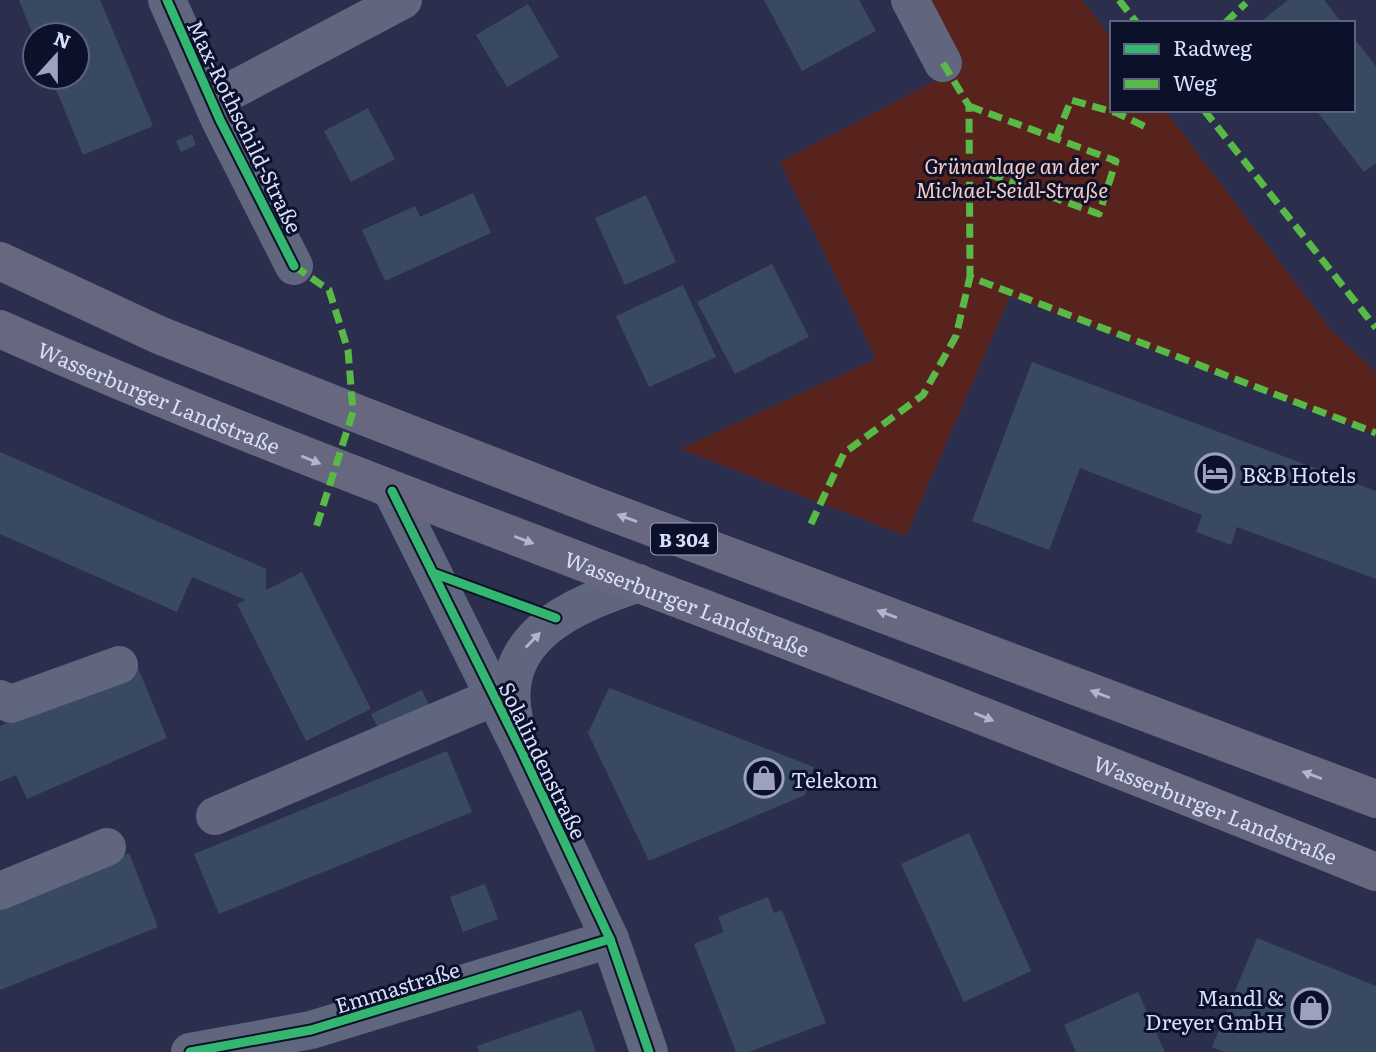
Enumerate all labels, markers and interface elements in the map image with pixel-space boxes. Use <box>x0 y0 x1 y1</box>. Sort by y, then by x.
street label: Max-Rothschild-Straße <box>181 14 311 238</box>
north arrow <box>21 21 91 91</box>
legend <box>1110 21 1355 112</box>
text: N <box>50 23 75 55</box>
text: Radweg <box>1173 31 1252 62</box>
text: Weg <box>1173 66 1217 97</box>
park label: Grünanlage an der Michael-Seidl-Straße <box>916 149 1108 204</box>
street label: Wasserburger Landstraße <box>33 332 285 460</box>
hotel icon: B&B Hotels <box>1194 452 1236 494</box>
one-way arrow <box>301 455 322 466</box>
place label: B&B Hotels <box>1242 458 1356 489</box>
one-way arrow <box>617 513 638 524</box>
road number: B 304 <box>651 524 717 554</box>
one-way arrow <box>514 535 535 546</box>
street label: Wasserburger Landstraße <box>561 541 815 663</box>
one-way arrow <box>876 609 897 620</box>
one-way arrow <box>525 632 542 649</box>
street label: Solalindenstraße <box>492 676 596 844</box>
one-way arrow <box>1089 688 1110 699</box>
one-way arrow <box>974 711 995 722</box>
street label: Wasserburger Landstraße <box>1089 746 1342 871</box>
shop icon: Telekom <box>743 757 785 799</box>
place label: Telekom <box>791 763 878 794</box>
one-way arrow <box>1302 769 1323 780</box>
street label: Emmastraße <box>331 952 463 1020</box>
place label: Mandl & Dreyer GmbH <box>1145 981 1284 1036</box>
shop icon: Mandl & Dreyer GmbH <box>1290 987 1332 1029</box>

